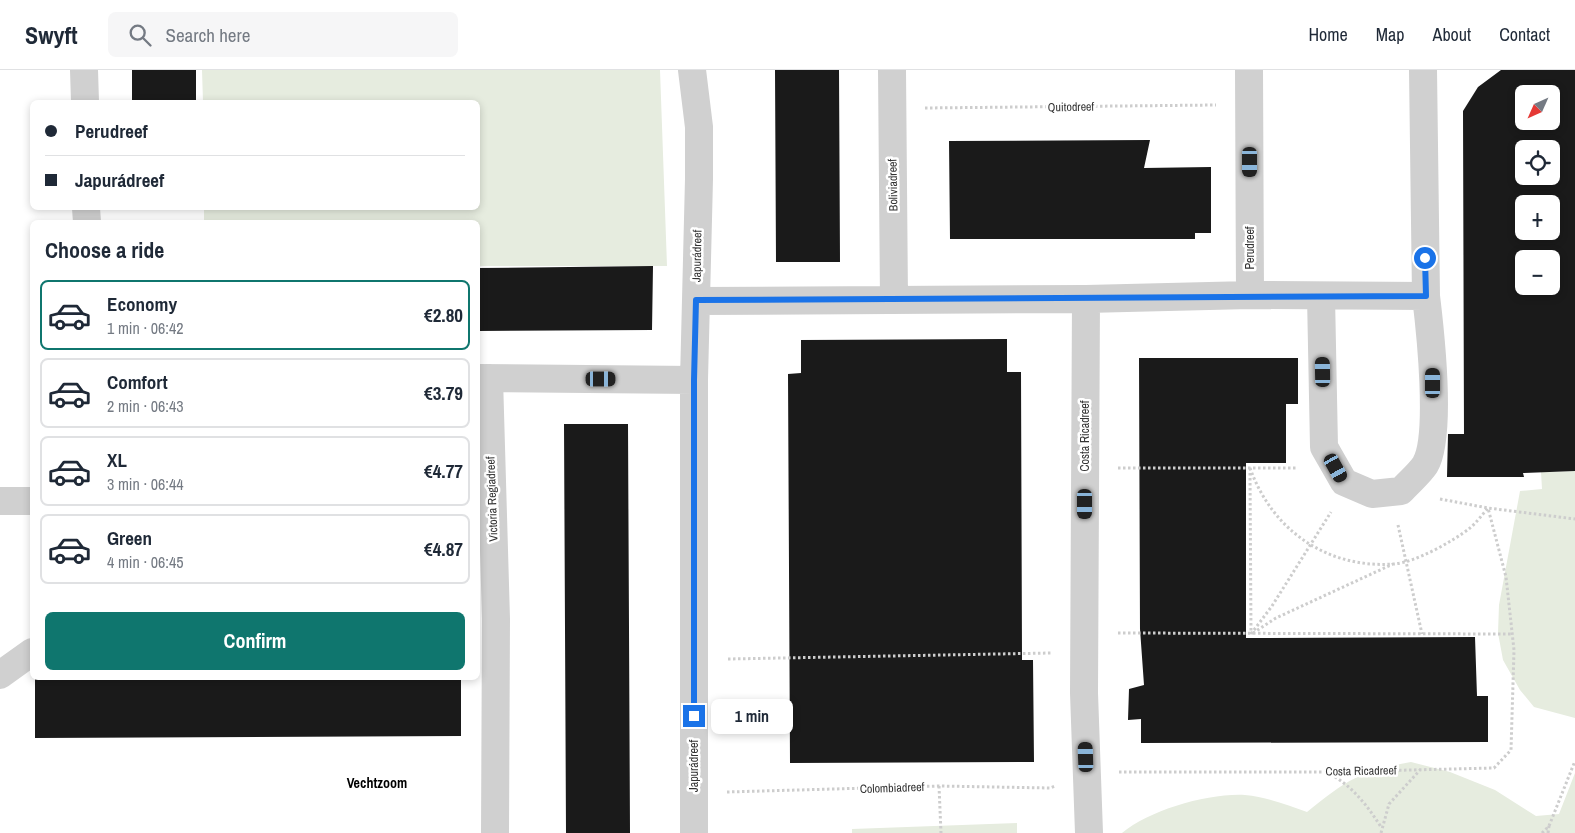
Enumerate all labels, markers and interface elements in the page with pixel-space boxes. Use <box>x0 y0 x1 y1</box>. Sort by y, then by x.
search box <box>108 12 458 57</box>
text: Swyft <box>25 19 78 51</box>
icon: search <box>126 21 154 49</box>
text: Search here <box>166 22 250 48</box>
text: Home <box>1308 22 1348 47</box>
text: Map <box>1376 22 1405 47</box>
text: About <box>1433 22 1471 47</box>
text: Contact <box>1499 22 1550 47</box>
north arrow <box>1515 85 1560 130</box>
map controls <box>1515 85 1560 295</box>
street label: Quitodreef <box>1048 99 1095 115</box>
text: Perudreef <box>75 118 148 144</box>
button: locate <box>1515 140 1560 185</box>
car <box>1242 147 1257 177</box>
street label: Boliviadreef <box>885 158 901 211</box>
text: Japurádreef <box>75 167 164 193</box>
button: + <box>1515 195 1560 240</box>
street label: Perudreef <box>1242 226 1258 270</box>
street label: Japurádreef <box>689 229 705 282</box>
text: Choose a ride <box>45 235 164 265</box>
route start <box>1414 247 1436 269</box>
button: − <box>1515 250 1560 295</box>
text: Economy <box>107 291 177 317</box>
icon: car <box>47 293 92 338</box>
text: €2.80 <box>424 302 463 328</box>
text: 1 min · 06:42 <box>107 317 184 339</box>
car <box>1315 357 1330 387</box>
car <box>1425 368 1440 398</box>
text: Comfort <box>107 369 168 395</box>
icon: car <box>47 371 92 416</box>
car <box>586 372 616 387</box>
text: €3.79 <box>424 380 463 406</box>
text: 2 min · 06:43 <box>107 395 184 417</box>
street label: Costa Ricadreef <box>1077 400 1093 472</box>
text: XL <box>107 447 127 473</box>
icon: car <box>47 449 92 494</box>
car <box>1322 451 1349 485</box>
street label: Victoria Regiadreef <box>483 456 501 542</box>
text: €4.77 <box>424 458 463 484</box>
text: 3 min · 06:44 <box>107 473 184 495</box>
car <box>1077 489 1092 519</box>
text: Green <box>107 525 152 551</box>
icon: car <box>47 527 92 572</box>
text: €4.87 <box>424 536 463 562</box>
text: 4 min · 06:45 <box>107 551 184 573</box>
button: Confirm <box>45 612 465 670</box>
callout: 1 min <box>712 698 794 734</box>
route end <box>683 705 705 727</box>
text: 1 min <box>735 705 769 727</box>
street label: Japurádreef <box>686 739 702 792</box>
car <box>1077 742 1094 772</box>
street label: Costa Ricadreef <box>1325 762 1397 780</box>
district label: Vechtzoom <box>347 774 407 792</box>
street label: Colombiadreef <box>859 779 925 797</box>

